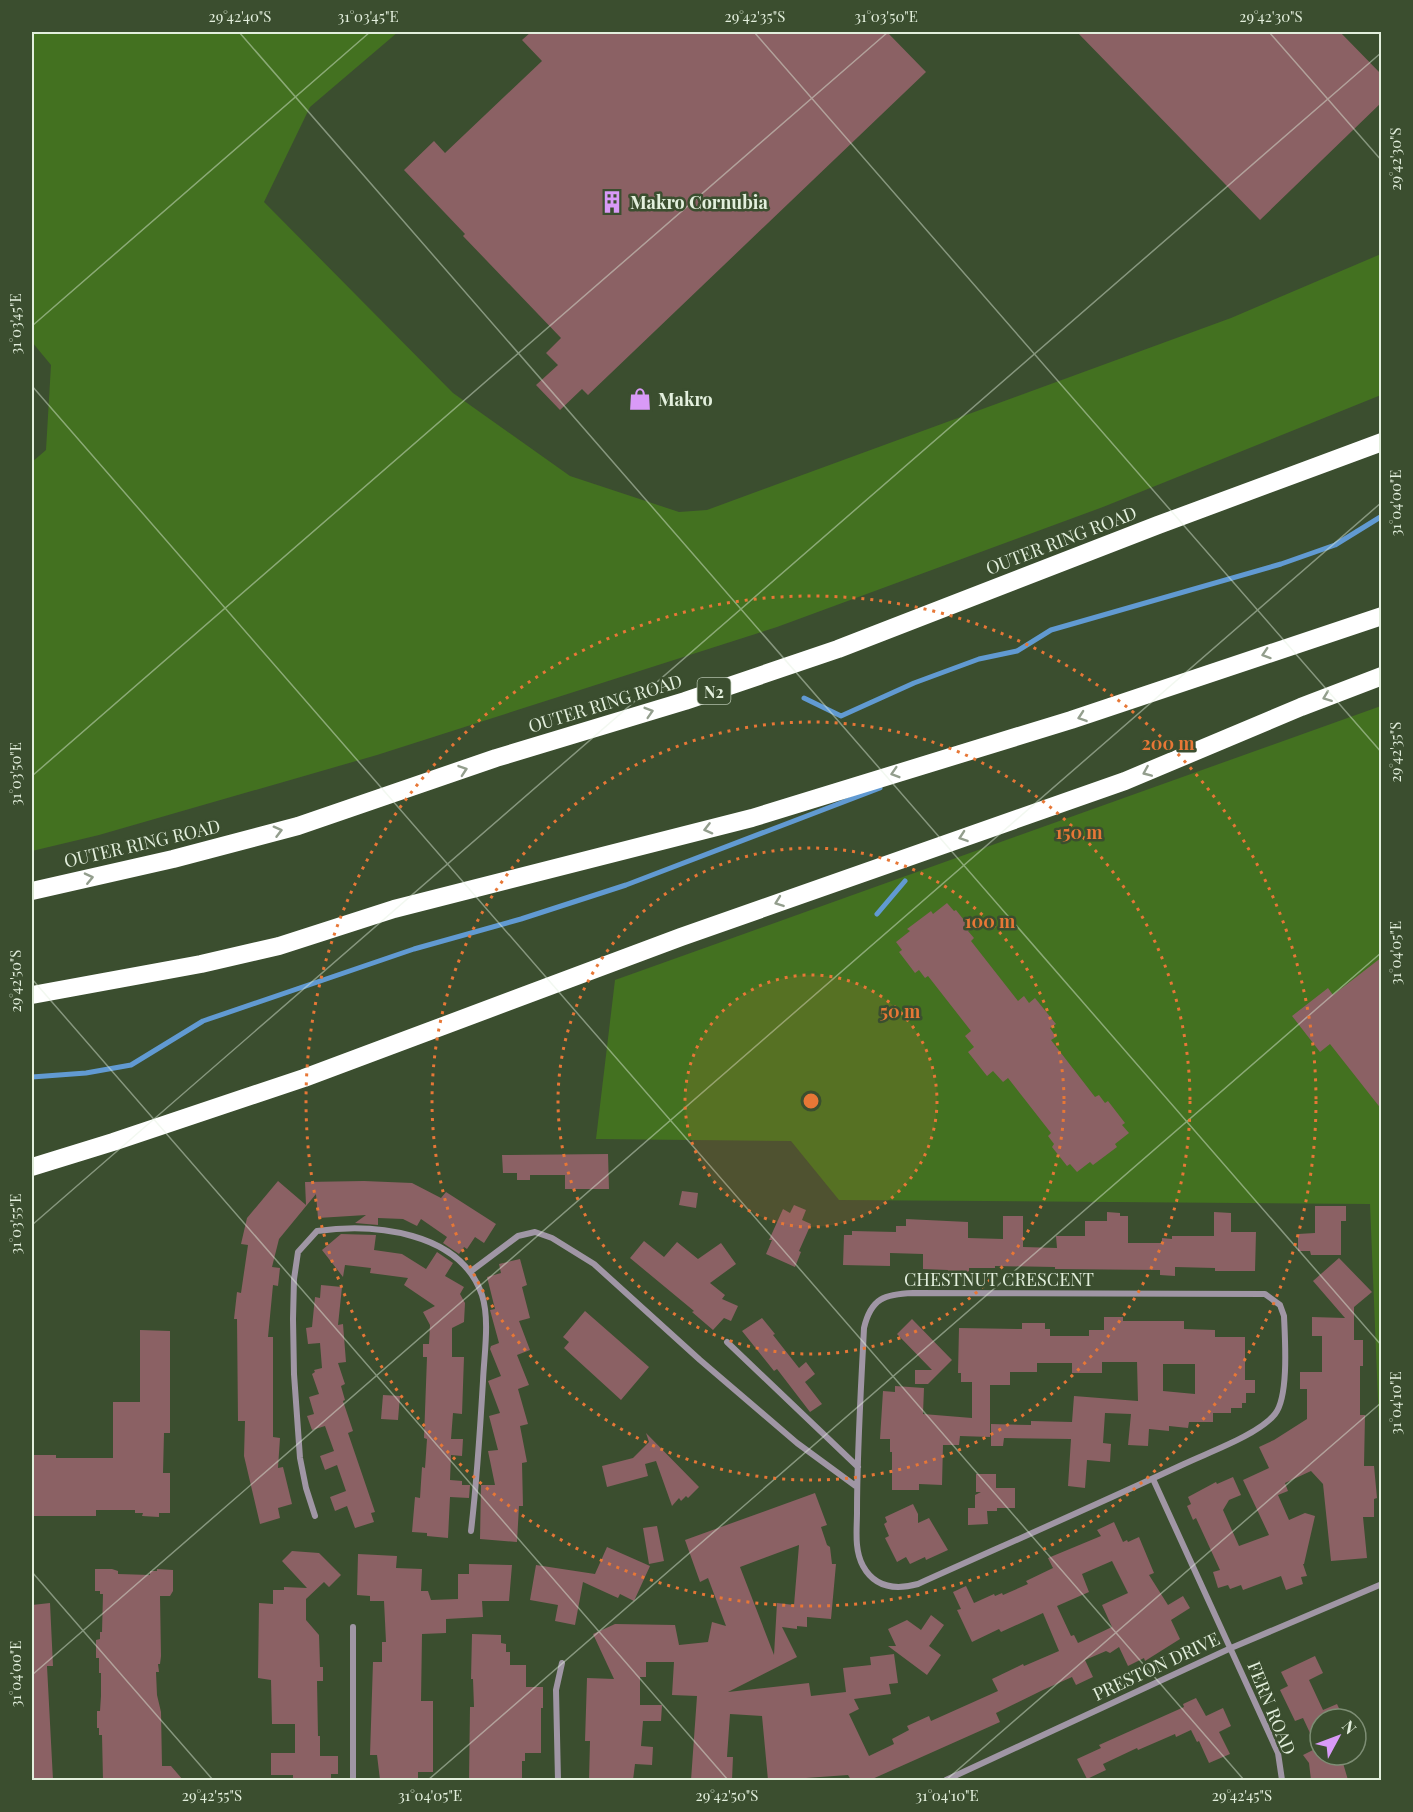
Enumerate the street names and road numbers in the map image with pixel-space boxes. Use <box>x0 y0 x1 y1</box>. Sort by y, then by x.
street label: OUTER RING ROAD <box>982 500 1140 580</box>
street label: OUTER RING ROAD <box>525 668 685 738</box>
road number: N2 <box>698 678 730 704</box>
street label: OUTER RING ROAD <box>61 813 223 873</box>
street label: CHESTNUT CRESCENT <box>904 1267 1094 1291</box>
street label: PRESTON DRIVE <box>1089 1626 1223 1706</box>
street label: FERN ROAD <box>1242 1658 1302 1758</box>

